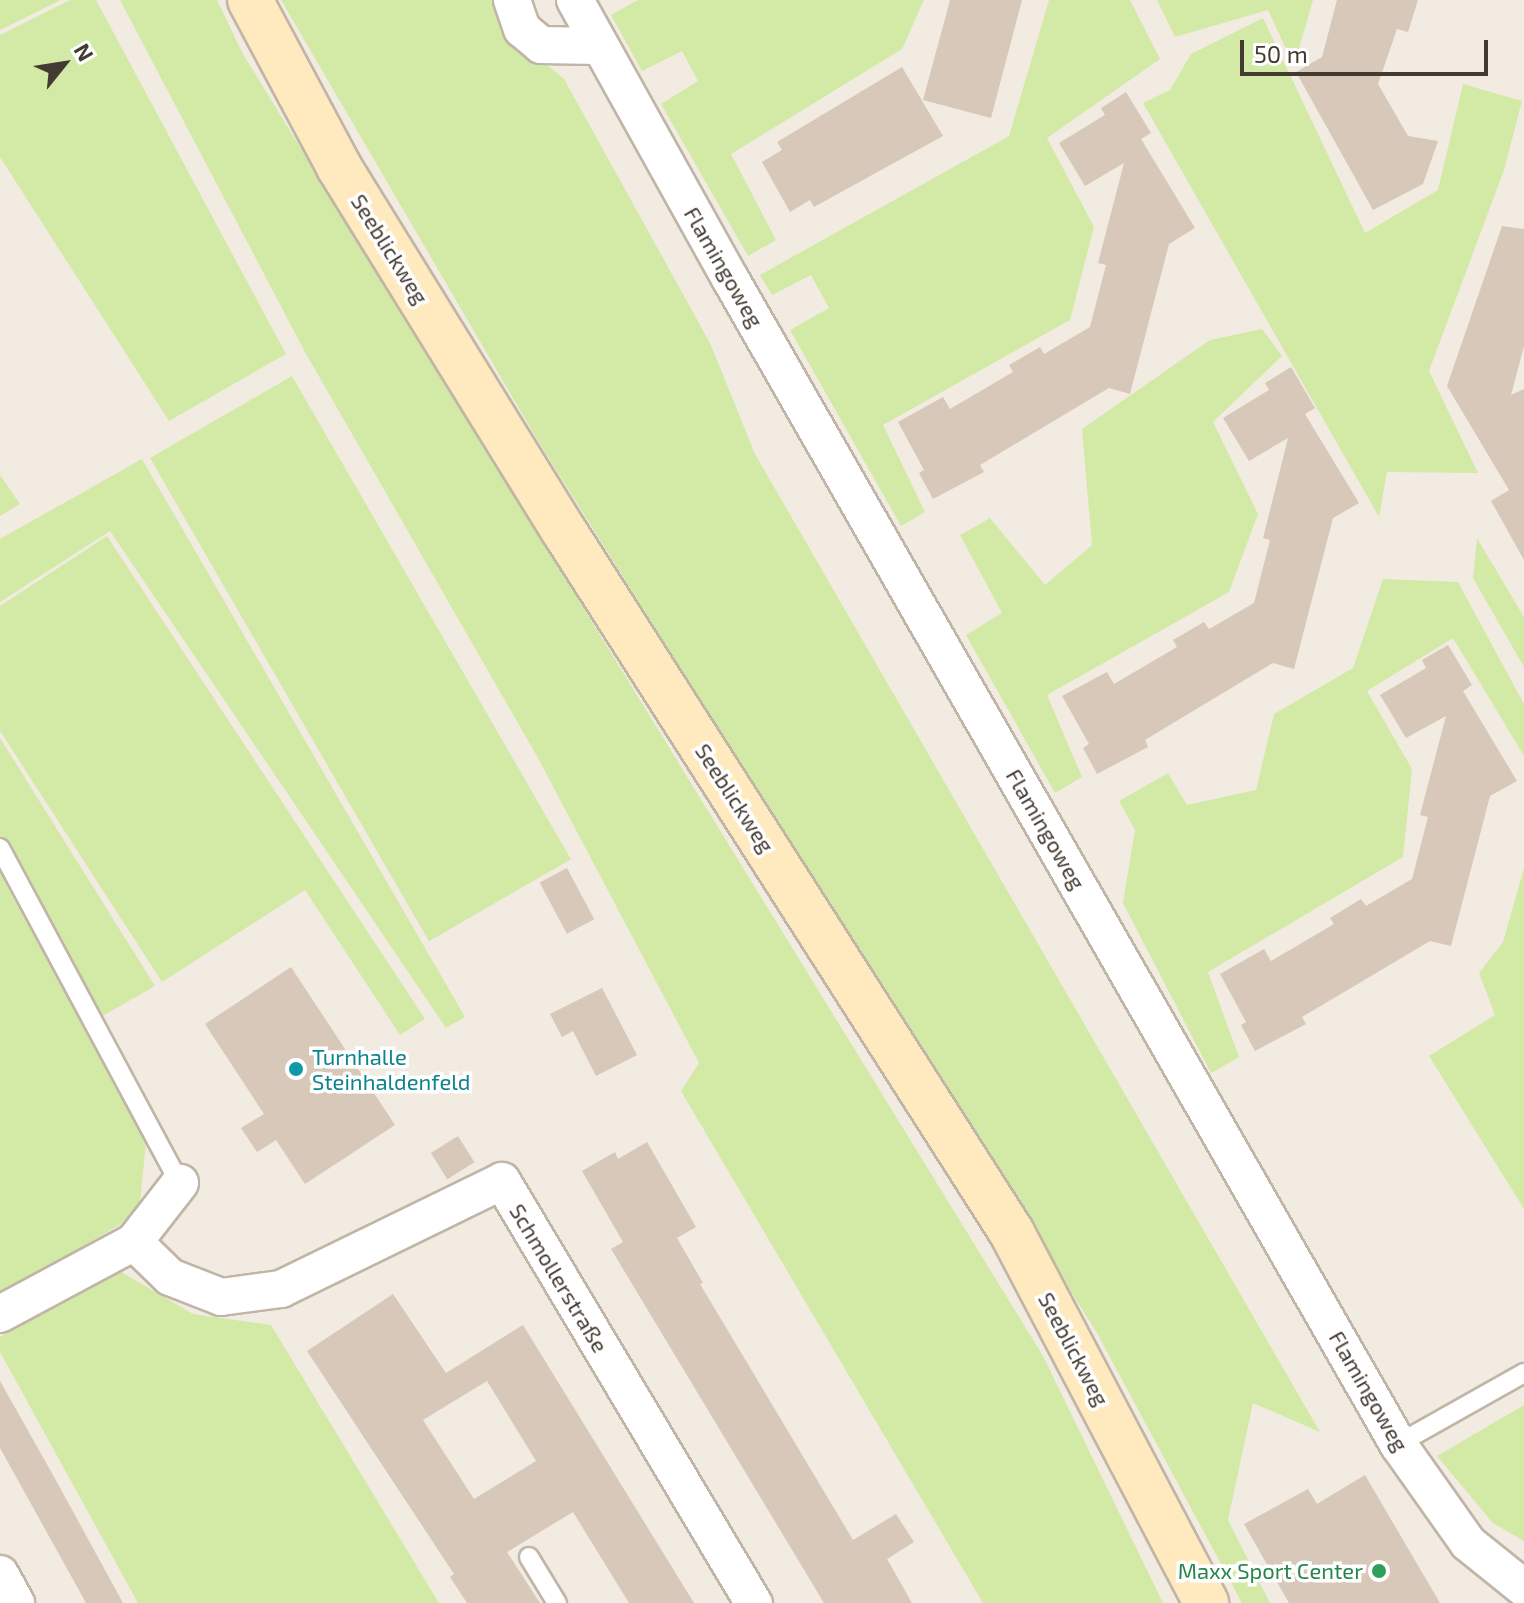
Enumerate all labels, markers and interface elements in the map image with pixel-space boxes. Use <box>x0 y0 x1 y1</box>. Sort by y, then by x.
north arrow <box>24 24 104 104</box>
scale bar <box>1244 24 1492 74</box>
text: N <box>70 39 100 65</box>
text: 50 m <box>1254 39 1308 68</box>
street label: Seeblickweg <box>346 189 434 309</box>
street label: Flamingoweg <box>679 202 769 332</box>
street label: Seeblickweg <box>690 739 780 857</box>
street label: Flamingoweg <box>1001 764 1091 894</box>
place label: Turnhalle Steinhaldenfeld <box>312 1043 470 1094</box>
marker: Turnhalle Steinhaldenfeld <box>287 1060 305 1078</box>
street label: Schmollerstraße <box>504 1199 614 1357</box>
street label: Seeblickweg <box>1033 1288 1115 1410</box>
street label: Flamingoweg <box>1324 1326 1414 1456</box>
place label: Maxx Sport Center <box>1178 1558 1363 1584</box>
marker: Maxx Sport Center <box>1370 1562 1388 1580</box>

